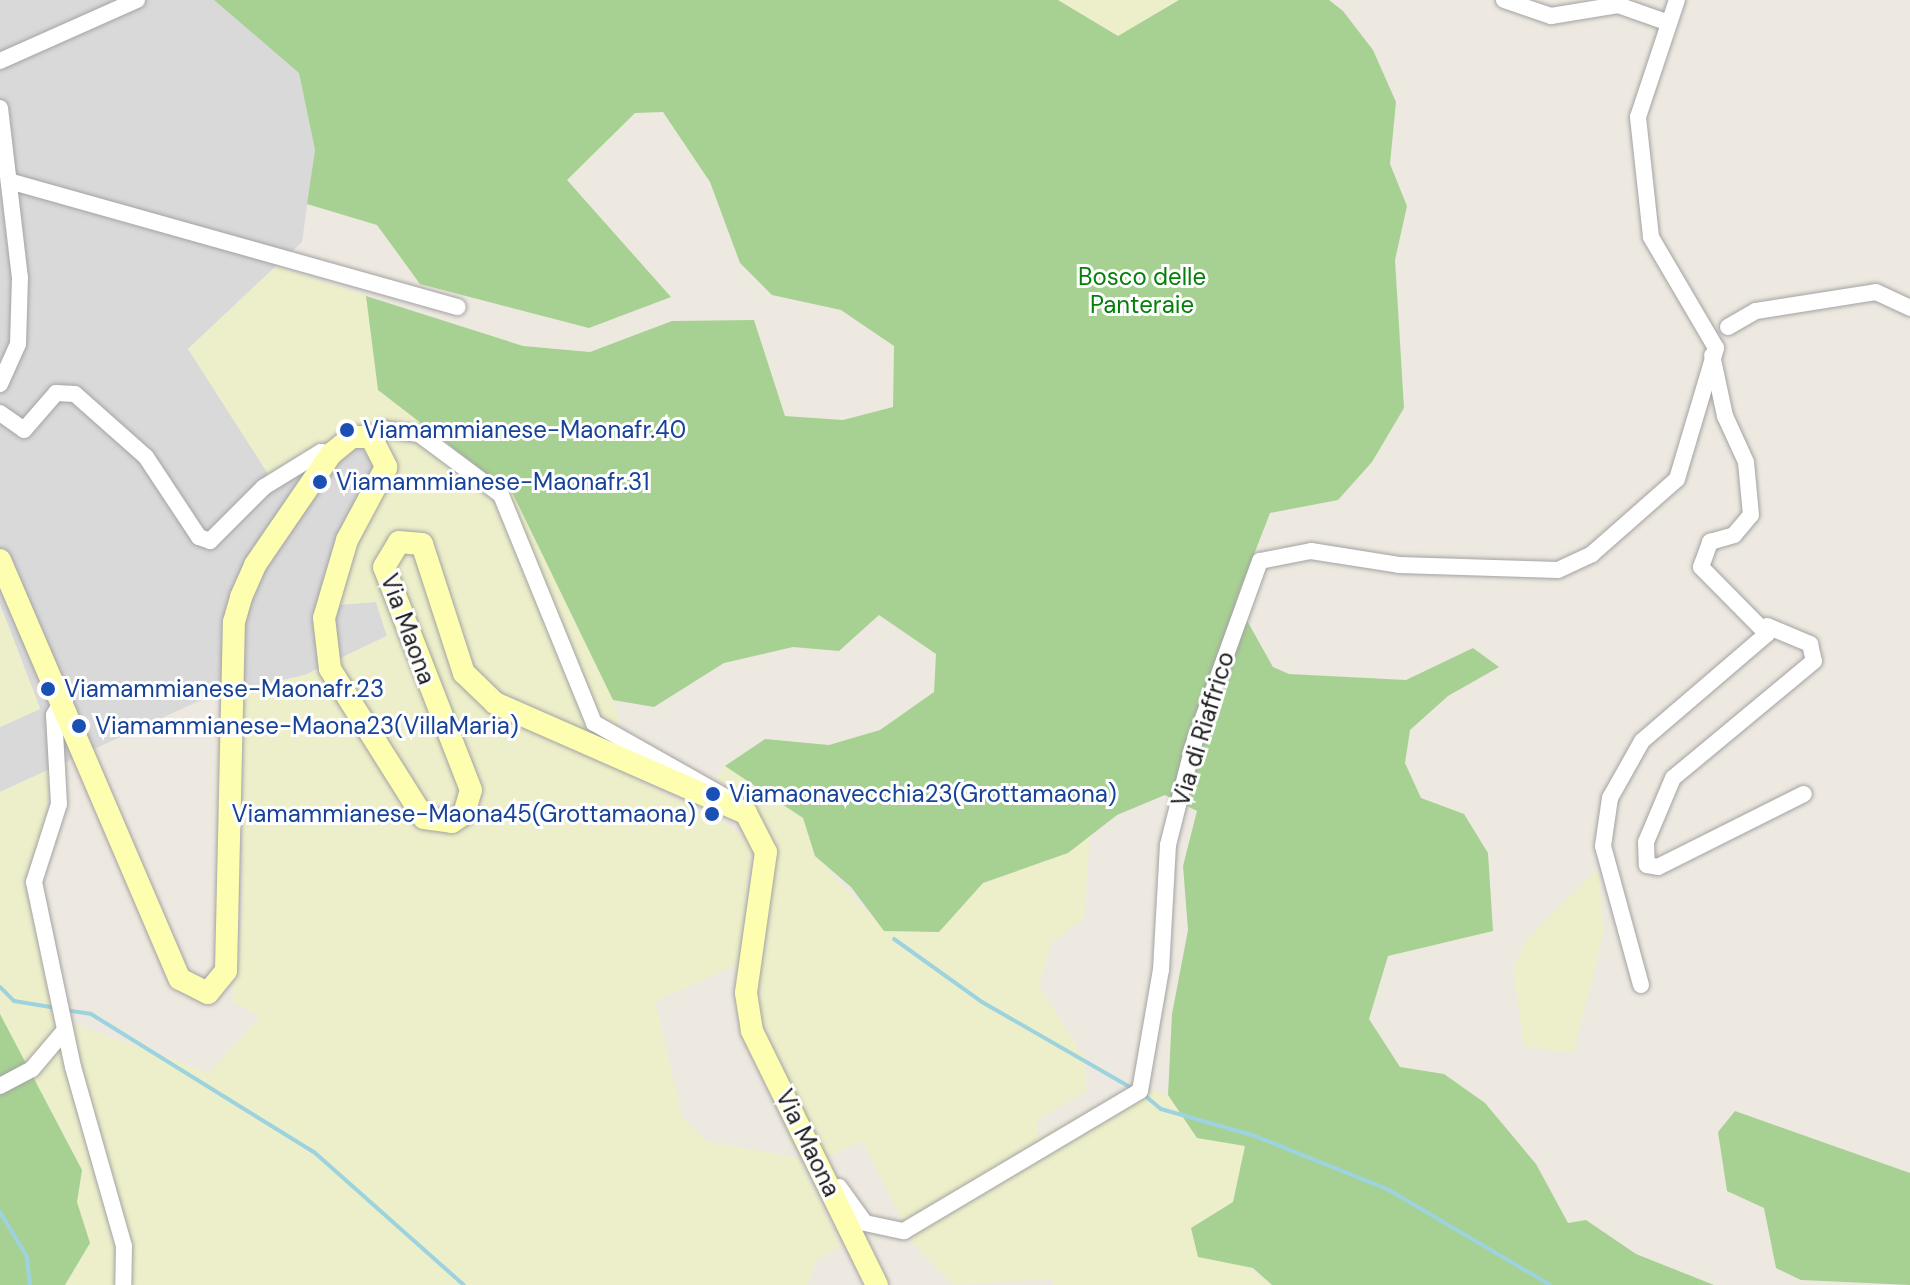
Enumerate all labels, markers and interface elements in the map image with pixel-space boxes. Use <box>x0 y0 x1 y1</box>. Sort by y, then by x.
park label: Bosco delle Panteraie <box>1078 263 1206 319</box>
place label: Viamammianese-Maonafr.40 <box>363 416 686 444</box>
marker: Viamammianese-Maonafr.40 <box>338 421 356 439</box>
place label: Viamammianese-Maonafr.31 <box>336 468 649 496</box>
marker: Viamammianese-Maonafr.31 <box>311 473 329 491</box>
street label: Via Maona <box>375 570 441 688</box>
street label: Via di Riaffrico <box>1166 648 1240 810</box>
place label: Viamammianese-Maonafr.23 <box>64 675 384 703</box>
marker: Viamammianese-Maonafr.23 <box>39 680 57 698</box>
place label: Viamammianese-Maona23(VillaMaria) <box>95 712 519 740</box>
marker: Viamammianese-Maona23(VillaMaria) <box>70 717 88 735</box>
place label: Viamaonavecchia23(Grottamaona) <box>729 780 1117 808</box>
marker: Viamaonavecchia23(Grottamaona) <box>704 785 722 803</box>
place label: Viamammianese-Maona45(Grottamaona) <box>231 800 696 828</box>
marker: Viamammianese-Maona45(Grottamaona) <box>703 805 721 823</box>
street label: Via Maona <box>770 1085 846 1201</box>

